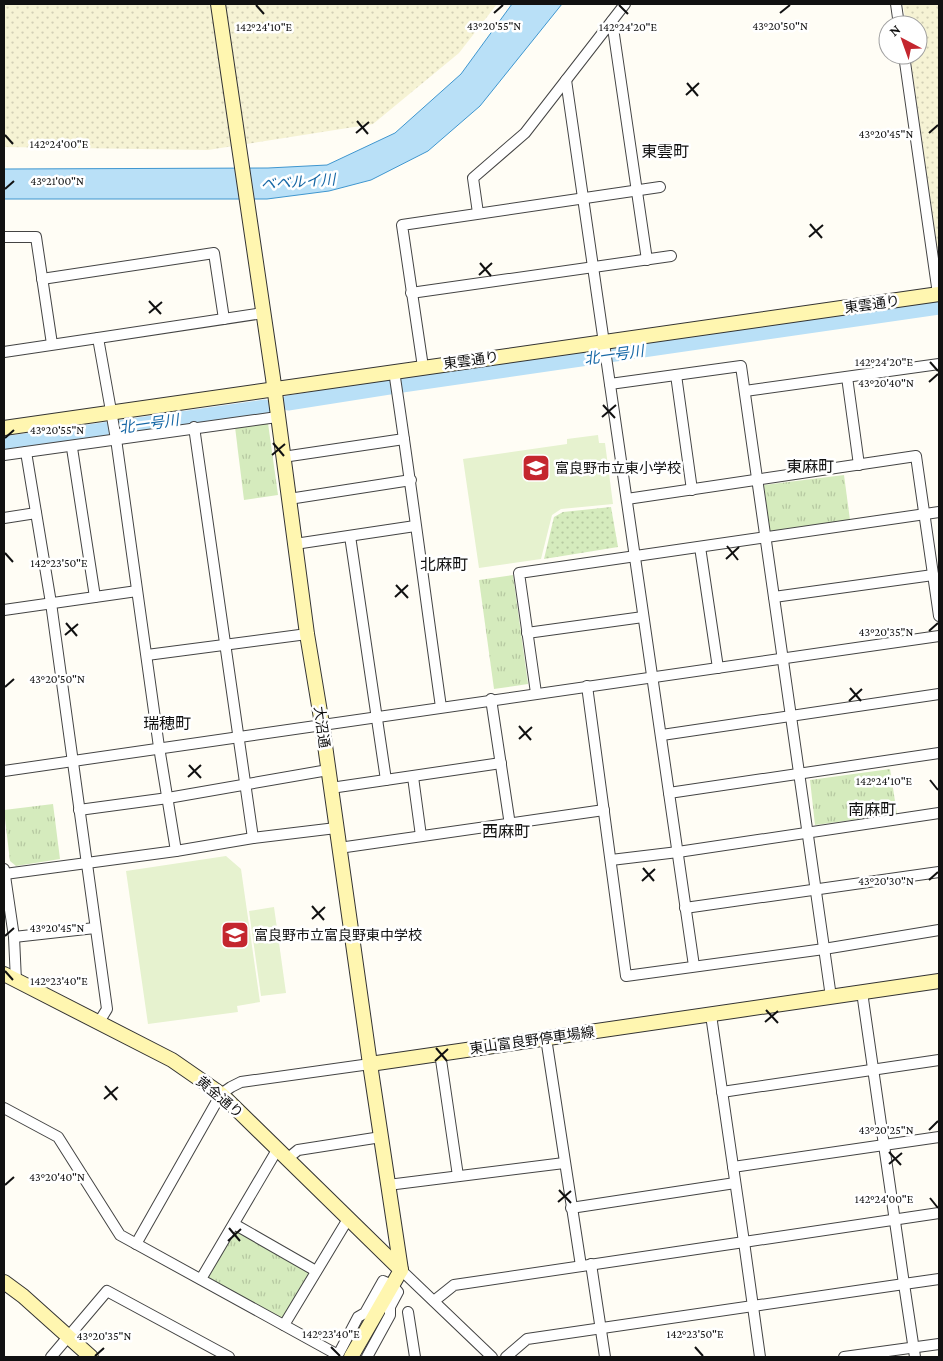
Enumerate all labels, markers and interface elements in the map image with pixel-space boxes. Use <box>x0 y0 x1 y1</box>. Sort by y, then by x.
north arrow <box>878 15 928 65</box>
text: 43°20'55"N <box>467 19 521 33</box>
text: 43°20'50"N <box>752 19 808 33</box>
text: 142°24'10"E <box>236 20 293 34</box>
text: 142°24'20"E <box>599 20 657 34</box>
text: N <box>886 21 904 39</box>
text: 43°20'45"N <box>859 127 913 141</box>
text: 142°24'00"E <box>30 137 89 151</box>
district label: 東雲町 <box>641 143 689 160</box>
water label: ベベルイ川 <box>260 171 338 193</box>
text: 43°21'00"N <box>30 174 84 188</box>
street label: 東雲通り <box>843 292 901 316</box>
water label: 北一号川 <box>583 343 647 367</box>
street label: 東雲通り <box>442 348 500 372</box>
text: 142°24'20"E <box>855 355 913 369</box>
text: 43°20'40"N <box>858 376 914 390</box>
water label: 北一号川 <box>118 412 182 436</box>
text: 43°20'55"N <box>30 423 84 437</box>
school or university icon: 富良野市立東小学校 <box>521 453 551 483</box>
district label: 東麻町 <box>786 458 834 475</box>
place label: 富良野市立東小学校 <box>555 460 681 476</box>
text: 142°23'50"E <box>30 556 88 570</box>
district label: 北麻町 <box>420 556 468 573</box>
text: 43°20'35"N <box>859 625 914 639</box>
text: 43°20'50"N <box>29 672 85 686</box>
street label: 大沼通 <box>311 705 333 749</box>
district label: 瑞穂町 <box>143 715 191 732</box>
text: 142°24'10"E <box>856 774 913 788</box>
district label: 南麻町 <box>848 801 896 818</box>
district label: 西麻町 <box>482 823 530 840</box>
text: 43°20'30"N <box>858 874 914 888</box>
school or university icon: 富良野市立富良野東中学校 <box>220 920 250 950</box>
text: 43°20'45"N <box>30 921 84 935</box>
place label: 富良野市立富良野東中学校 <box>254 927 422 943</box>
text: 142°23'40"E <box>30 974 88 988</box>
street label: 東山富良野停車場線 <box>468 1023 596 1057</box>
street label: 黄金通り <box>193 1073 247 1121</box>
text: 43°20'25"N <box>858 1123 914 1137</box>
text: 43°20'40"N <box>29 1170 85 1184</box>
text: 142°24'00"E <box>855 1192 914 1206</box>
text: 142°23'40"E <box>302 1327 360 1341</box>
text: 142°23'50"E <box>666 1327 724 1341</box>
text: 43°20'35"N <box>77 1329 132 1343</box>

